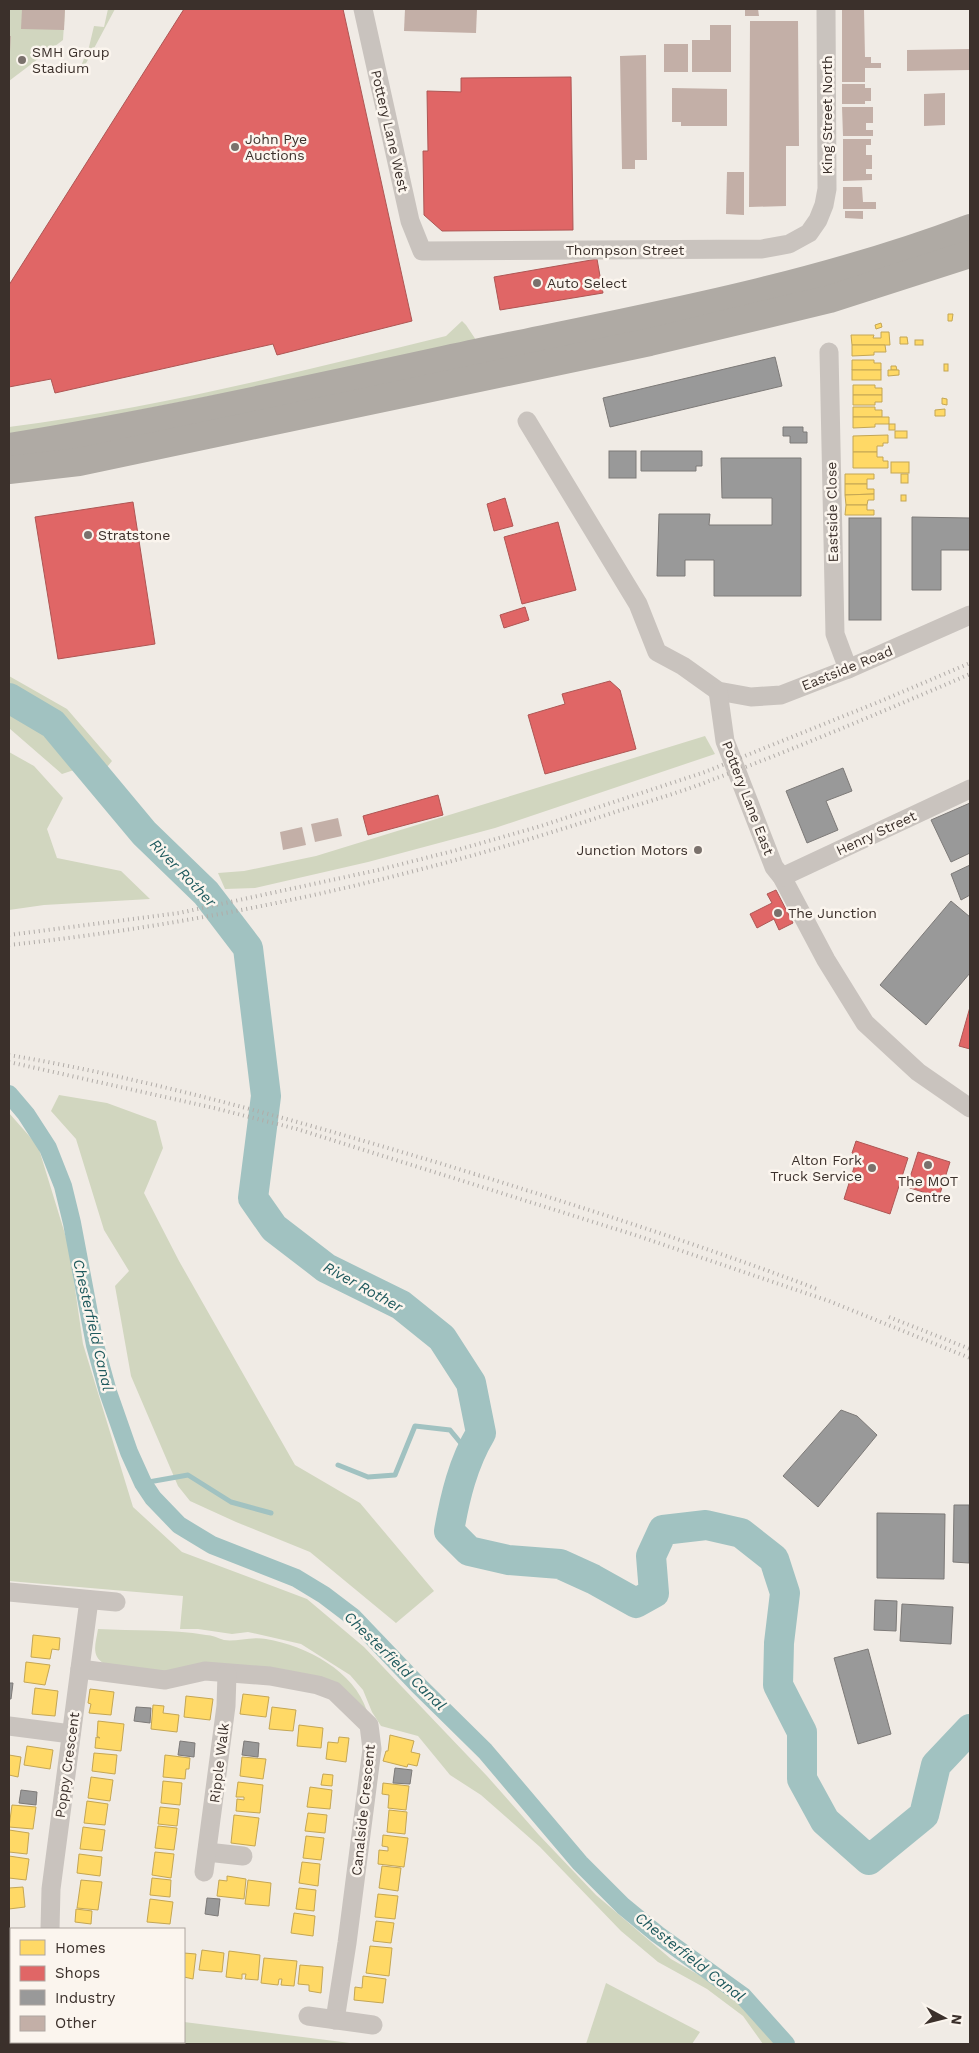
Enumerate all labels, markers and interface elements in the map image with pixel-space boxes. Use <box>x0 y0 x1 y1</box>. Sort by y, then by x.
place label: SMH Group Stadium <box>32 44 109 76</box>
marker: SMH Group Stadium <box>16 54 28 66</box>
street label: King Street North <box>819 55 835 175</box>
street label: Pottery Lane West <box>368 68 412 194</box>
place label: John Pye Auctions <box>245 131 307 163</box>
marker: John Pye Auctions <box>229 141 241 153</box>
street label: Thompson Street <box>566 242 684 258</box>
place label: Auto Select <box>547 275 627 291</box>
marker: Auto Select <box>531 277 543 289</box>
street label: Eastside Close <box>823 462 841 562</box>
place label: Stratstone <box>98 527 170 543</box>
marker: Stratstone <box>82 529 94 541</box>
street label: Eastside Road <box>799 642 895 694</box>
street label: Pottery Lane East <box>719 739 777 857</box>
street label: Henry Street <box>833 807 919 859</box>
water label: River Rother <box>146 835 221 912</box>
place label: Junction Motors <box>576 842 688 858</box>
marker: Junction Motors <box>692 844 704 856</box>
place label: The Junction <box>788 905 877 921</box>
marker: The Junction <box>772 907 784 919</box>
place label: Alton Fork Truck Service <box>770 1152 862 1184</box>
marker: The MOT Centre <box>922 1159 934 1171</box>
marker: Alton Fork Truck Service <box>866 1162 878 1174</box>
place label: The MOT Centre <box>898 1173 959 1205</box>
water label: Chesterfield Canal <box>69 1257 117 1393</box>
water label: River Rother <box>320 1258 407 1317</box>
water label: Chesterfield Canal <box>340 1608 450 1715</box>
street label: Poppy Crescent <box>52 1711 82 1819</box>
street label: Ripple Walk <box>206 1722 232 1804</box>
street label: Canalside Crescent <box>348 1743 378 1876</box>
water label: Chesterfield Canal <box>631 1908 749 2006</box>
legend <box>10 1928 185 2043</box>
text: Homes <box>55 1939 106 1957</box>
text: Shops <box>55 1964 100 1982</box>
text: Industry <box>55 1989 116 2007</box>
north arrow <box>919 1993 969 2043</box>
text: N <box>948 2013 965 2026</box>
text: Other <box>55 2014 97 2032</box>

